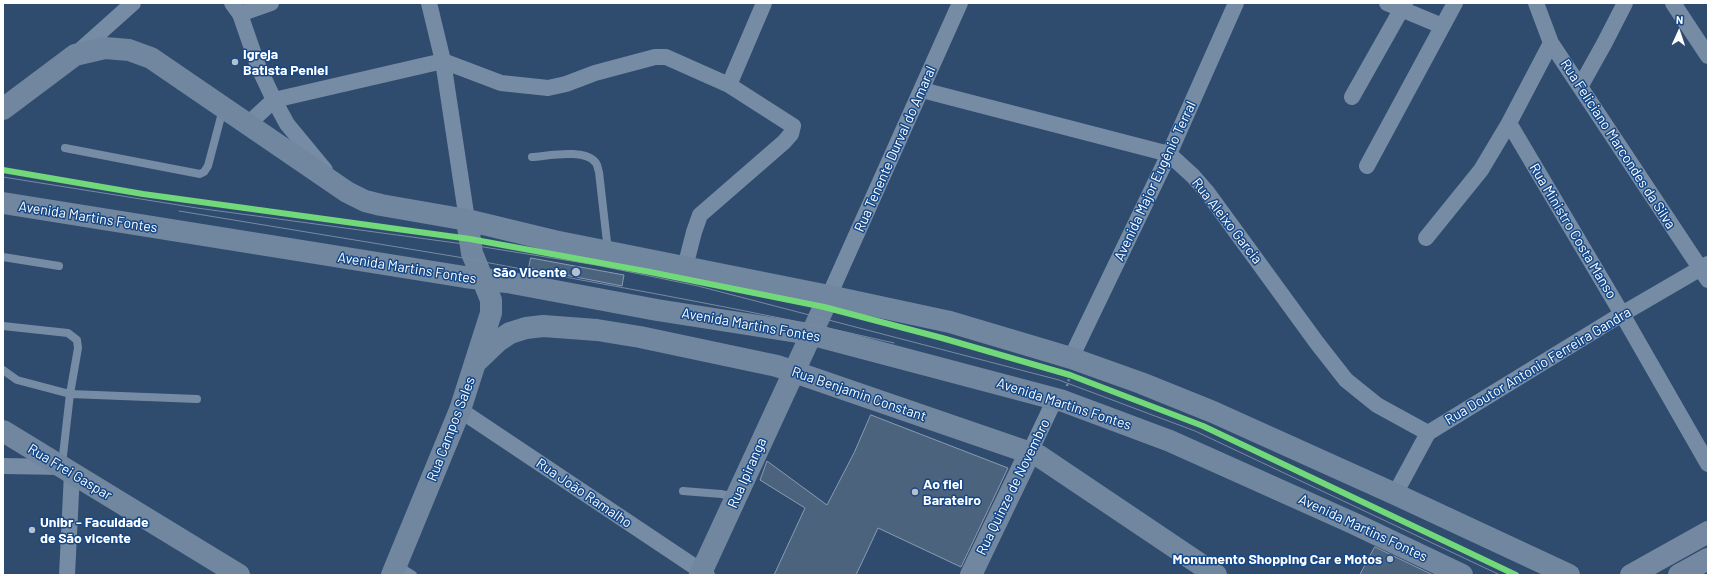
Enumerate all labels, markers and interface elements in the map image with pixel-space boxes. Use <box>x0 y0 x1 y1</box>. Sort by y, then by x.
north arrow <box>1659 12 1699 52</box>
text: N <box>1676 13 1684 26</box>
place label: Igreja Batista Peniel <box>243 46 328 78</box>
street label: Rua Feliciano Marcondes da Silva <box>1557 56 1679 232</box>
marker: Igreja Batista Peniel <box>230 57 240 67</box>
street label: Rua Tenente Durval do Amaral <box>851 63 939 235</box>
street label: Avenida Major Eugênio Terral <box>1111 98 1199 264</box>
street label: Rua Ministro Costa Manso <box>1526 160 1620 302</box>
street label: Rua Aleixo Garcia <box>1188 175 1266 267</box>
street label: Avenida Martins Fontes <box>17 198 159 236</box>
street label: Avenida Martins Fontes <box>336 249 478 287</box>
place label: São Vicente <box>493 264 567 280</box>
marker: São Vicente <box>570 266 582 278</box>
street label: Rua Doutor Antonio Ferreira Gandra <box>1442 304 1634 428</box>
street label: Avenida Martins Fontes <box>680 305 822 345</box>
street label: Rua Benjamin Constant <box>790 363 928 425</box>
street label: Rua Campos Sales <box>423 374 479 484</box>
street label: Avenida Martins Fontes <box>995 374 1133 434</box>
street label: Rua Quinze de Novembro <box>973 416 1053 558</box>
street label: Rua Ipiranga <box>724 435 770 511</box>
street label: Rua Frei Gaspar <box>25 440 115 504</box>
street label: Rua João Ramalho <box>533 455 635 531</box>
place label: Ao fiel Barateiro <box>923 476 981 508</box>
marker: Ao fiel Barateiro <box>910 487 920 497</box>
street label: Avenida Martins Fontes <box>1296 491 1430 565</box>
place label: Unibr - Faculdade de São vicente <box>40 514 149 546</box>
marker: Unibr - Faculdade de São vicente <box>27 525 37 535</box>
place label: Monumento Shopping Car e Motos <box>1173 551 1382 567</box>
marker: Monumento Shopping Car e Motos <box>1385 554 1395 564</box>

